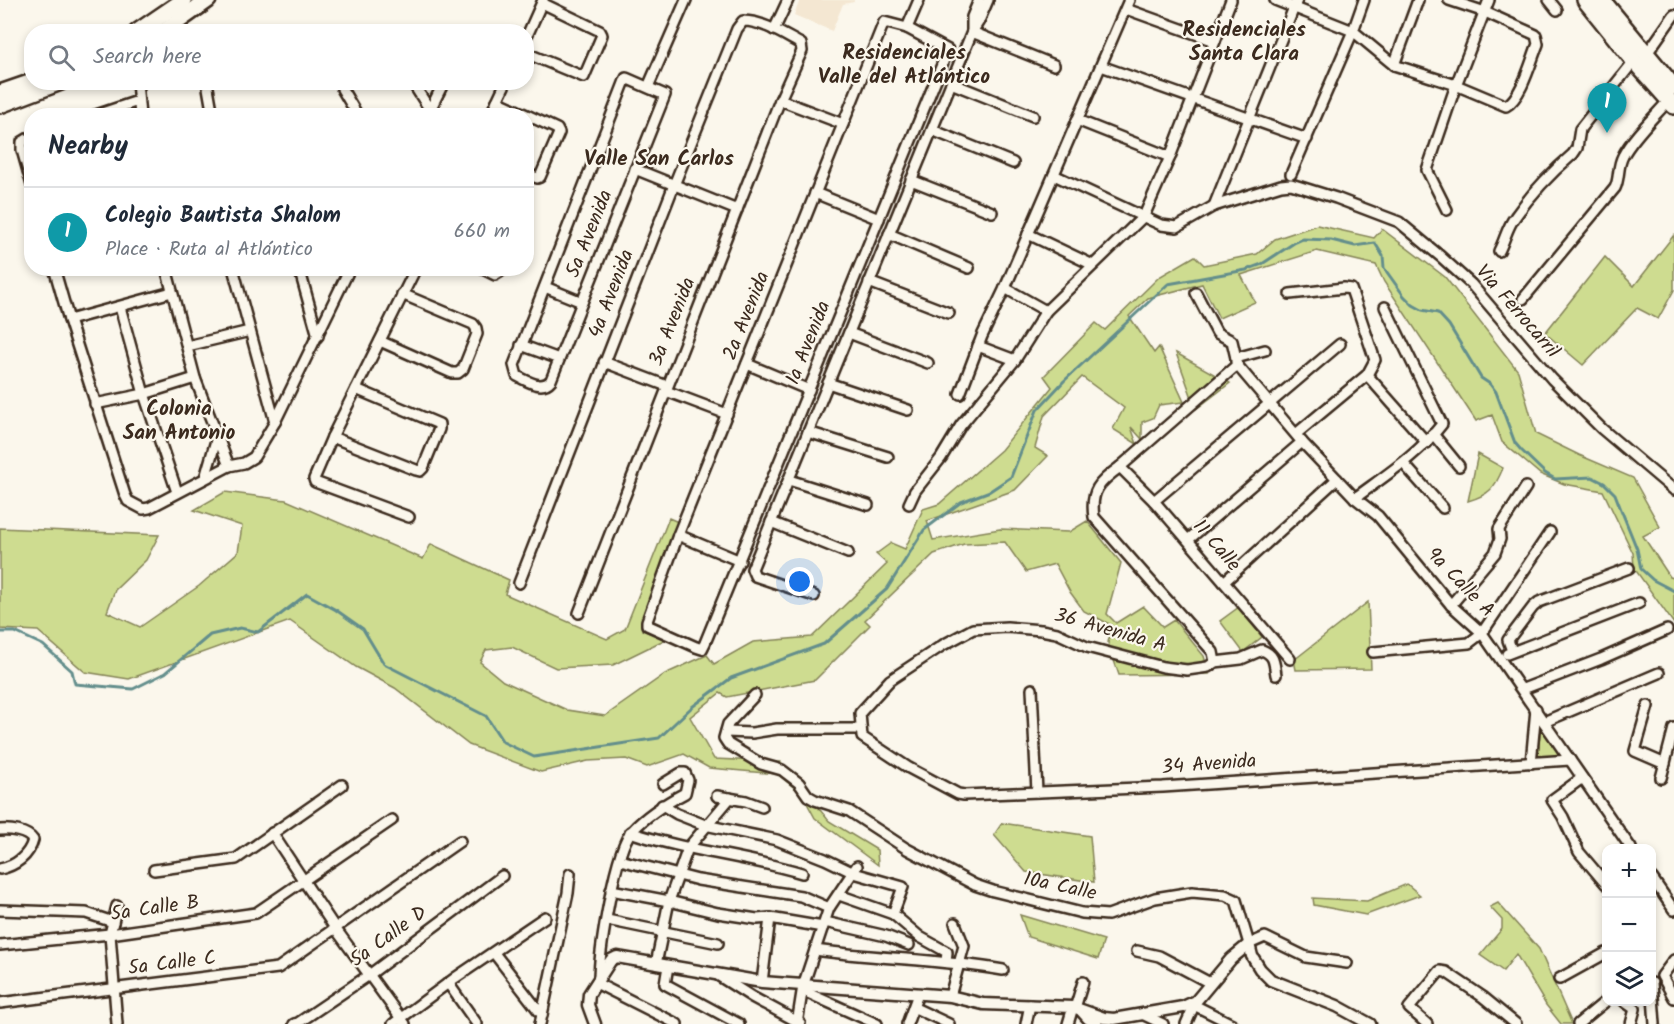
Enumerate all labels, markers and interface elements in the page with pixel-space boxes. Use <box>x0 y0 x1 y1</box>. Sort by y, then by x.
district label: Residenciales Santa Clara <box>1182 14 1306 71</box>
search box <box>24 24 534 90</box>
district label: Residenciales Valle del Atlántico <box>818 37 991 94</box>
text: Search here <box>93 40 201 75</box>
icon: search <box>45 41 78 74</box>
pin: 1 <box>1588 84 1626 133</box>
text: Nearby <box>48 126 128 168</box>
district label: Valle San Carlos <box>584 143 734 176</box>
street label: 5a Avenida <box>558 185 622 283</box>
text: Colegio Bautista Shalom <box>105 199 341 234</box>
text: 1 <box>64 216 71 248</box>
text: 660 m <box>454 216 510 248</box>
text: Place · Ruta al Atlántico <box>105 234 313 266</box>
street label: 4a Avenida <box>580 245 644 343</box>
street label: Via Ferrocarril <box>1467 258 1567 366</box>
street label: 2a Avenida <box>715 267 779 365</box>
street label: 3a Avenida <box>641 273 705 371</box>
street label: 1a Avenida <box>778 296 840 390</box>
district label: Colonia San Antonio <box>123 393 236 450</box>
street label: 11 Calle <box>1184 513 1248 579</box>
street label: 9a Calle A <box>1418 540 1502 626</box>
your location <box>785 567 814 596</box>
street label: 36 Avenida A <box>1050 600 1170 662</box>
street label: 34 Avenida <box>1161 746 1257 784</box>
map controls <box>1602 844 1656 1006</box>
button: + <box>1602 844 1656 898</box>
street label: 10a Calle <box>1021 864 1099 910</box>
street label: 5a Calle B <box>109 887 201 931</box>
street label: 5a Calle D <box>343 898 435 976</box>
button: − <box>1602 898 1656 952</box>
street label: 5a Calle C <box>126 943 218 985</box>
button: layers <box>1602 952 1656 1006</box>

